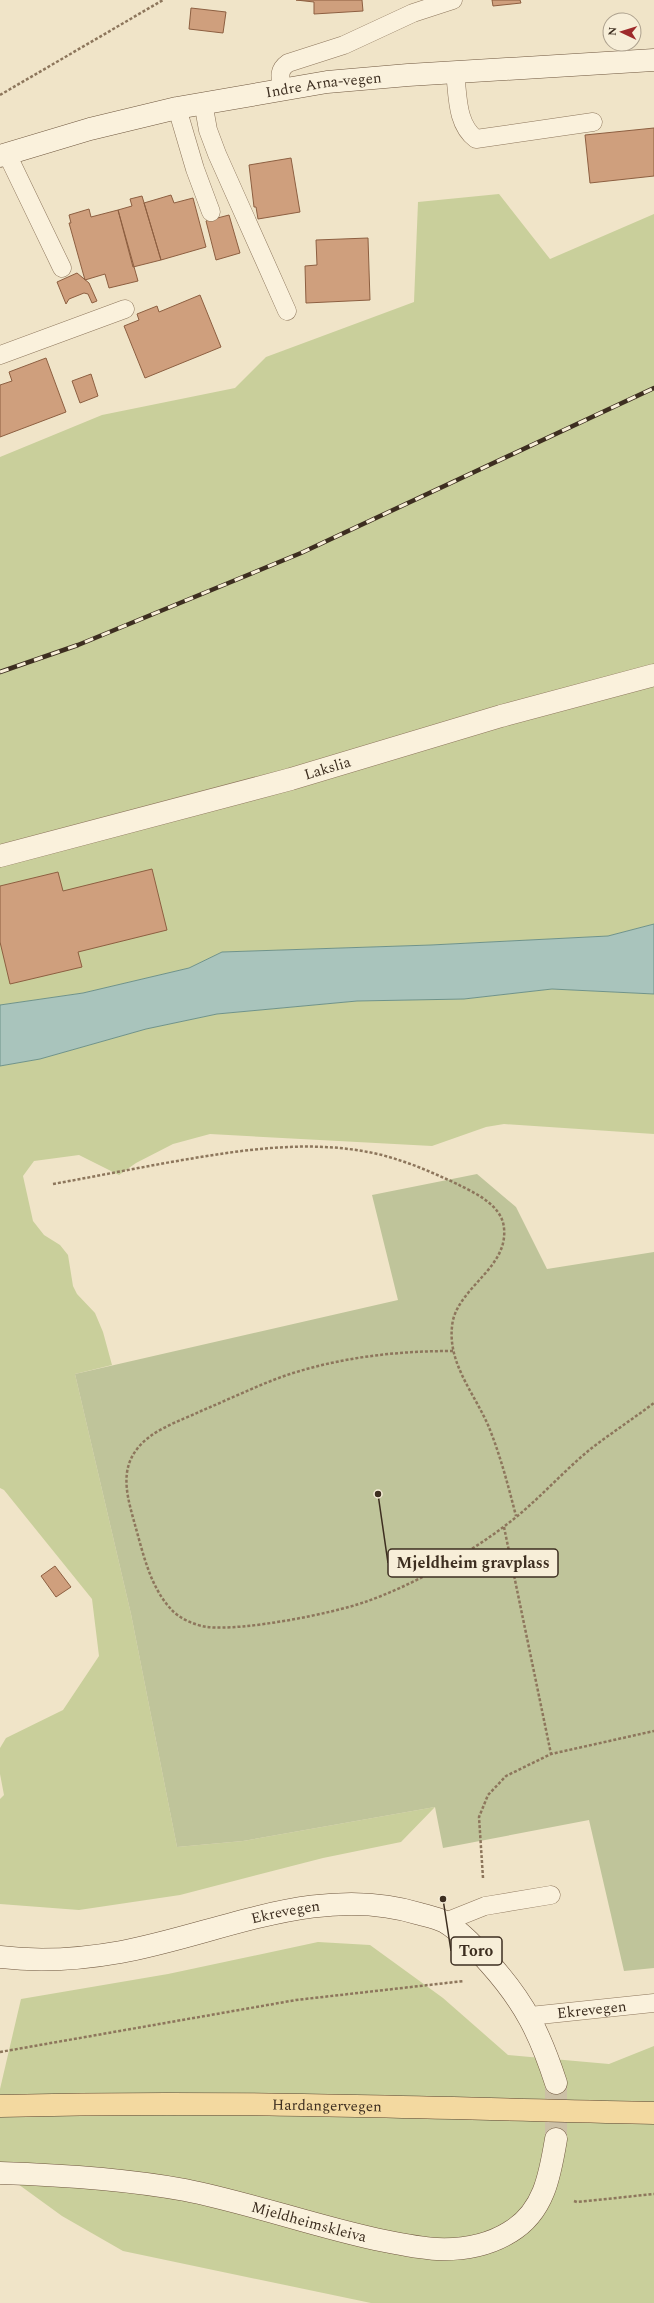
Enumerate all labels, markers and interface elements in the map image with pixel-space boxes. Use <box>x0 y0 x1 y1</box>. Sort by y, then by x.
north arrow <box>602 12 642 52</box>
text: N <box>604 26 621 36</box>
street label: Indre Arna-vegen <box>264 66 383 104</box>
street label: Lakslia <box>301 750 354 786</box>
callout: Mjeldheim gravplass <box>388 1549 558 1577</box>
text: Mjeldheim gravplass <box>396 1551 550 1575</box>
street label: Ekrevegen <box>249 1894 322 1930</box>
callout: Toro <box>451 1937 502 1965</box>
text: Toro <box>459 1939 494 1963</box>
street label: Ekrevegen <box>556 1994 628 2025</box>
street label: Hardangervegen <box>272 2093 382 2118</box>
street label: Mjeldheimskleiva <box>249 2195 369 2248</box>

